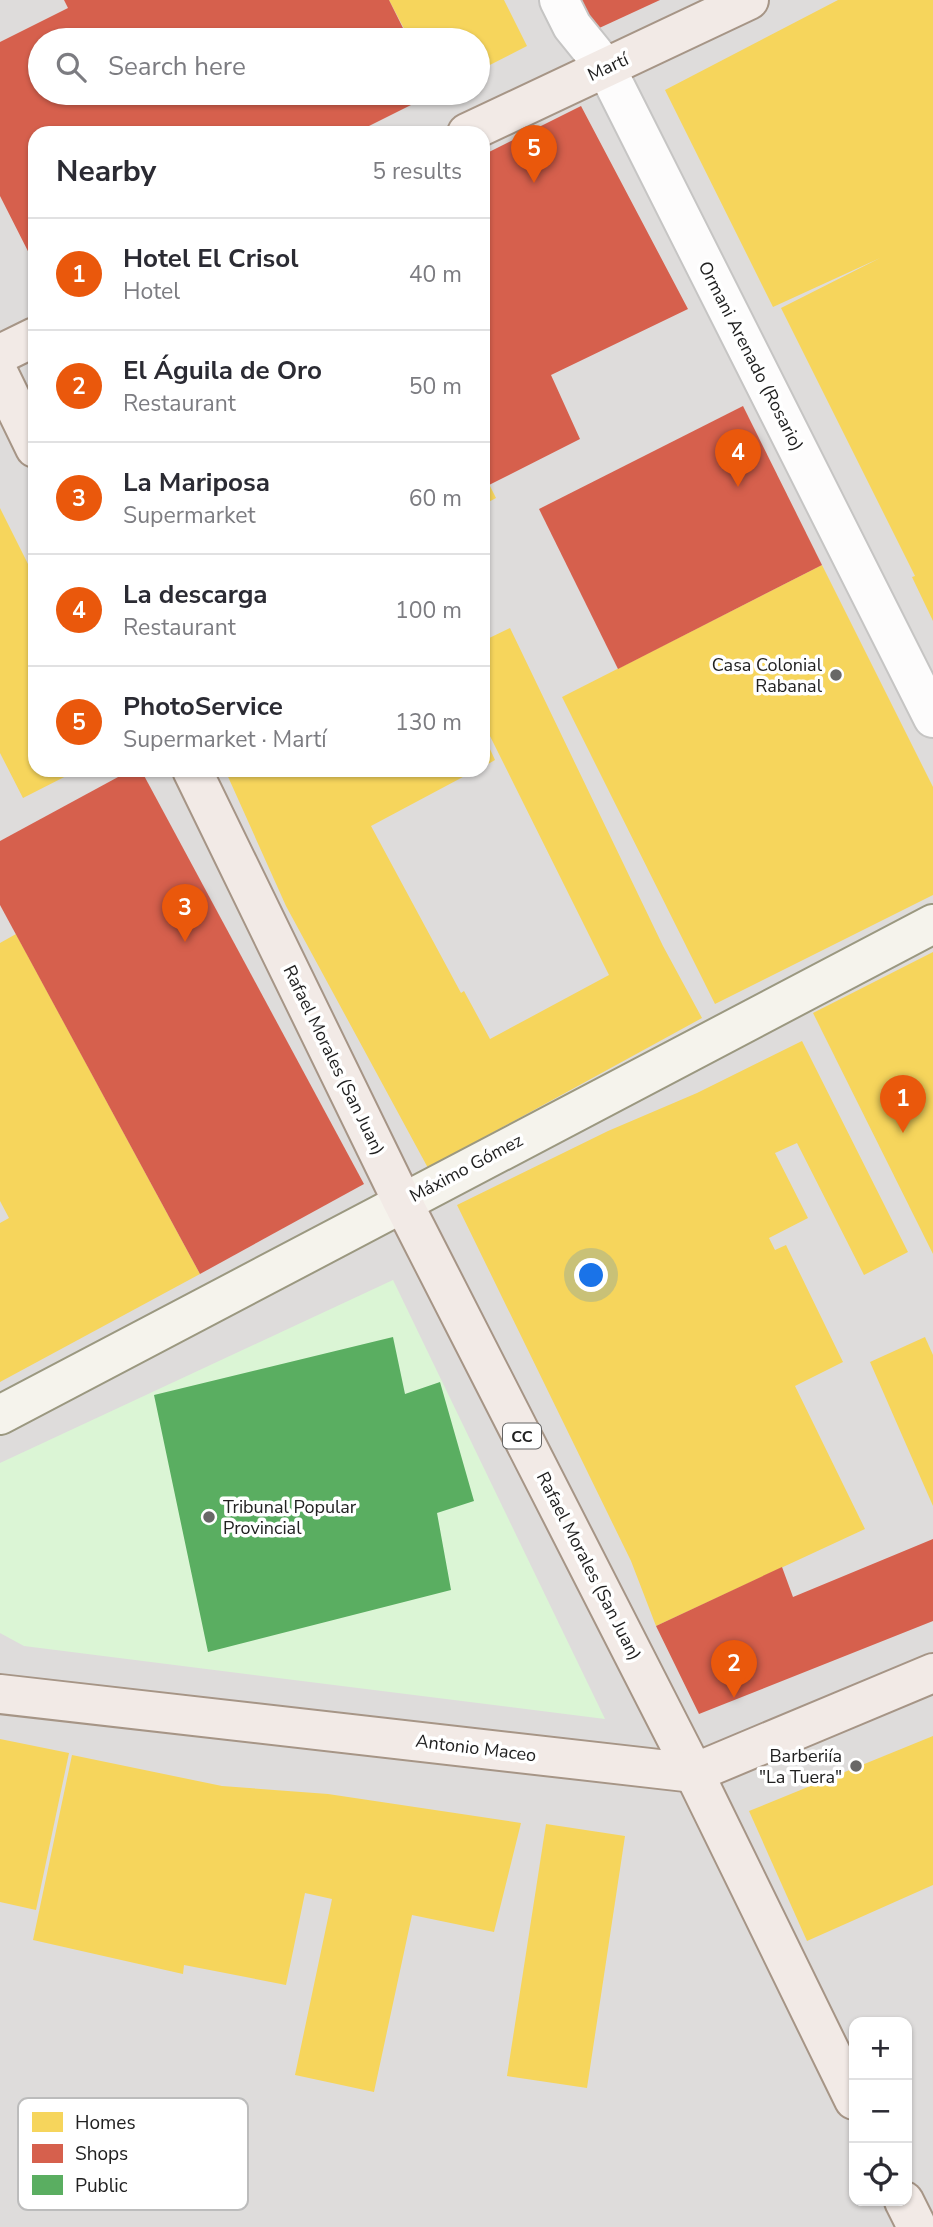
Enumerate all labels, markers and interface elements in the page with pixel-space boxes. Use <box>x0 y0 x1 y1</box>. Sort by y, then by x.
search box <box>28 28 490 105</box>
street label: Martí <box>584 47 633 87</box>
icon: search <box>52 48 90 86</box>
text: Search here <box>108 49 246 84</box>
pin: 5 <box>511 125 557 183</box>
text: Nearby <box>56 151 156 192</box>
text: 5 results <box>372 156 462 187</box>
text: Hotel El Crisol <box>123 241 298 276</box>
street label: Ormani Arenado (Rosario) <box>693 257 809 455</box>
text: 1 <box>72 259 86 290</box>
text: 40 m <box>409 259 462 290</box>
text: Hotel <box>123 276 180 307</box>
text: El Águila de Oro <box>123 353 322 388</box>
text: 2 <box>72 371 86 402</box>
text: 50 m <box>409 371 462 402</box>
text: Restaurant <box>123 388 236 419</box>
pin: 4 <box>715 429 761 487</box>
text: La Mariposa <box>123 465 270 500</box>
text: 3 <box>72 483 86 514</box>
text: 60 m <box>409 483 462 514</box>
text: Supermarket <box>123 500 256 531</box>
text: La descarga <box>123 577 268 612</box>
text: 4 <box>72 595 86 626</box>
text: 100 m <box>395 595 462 626</box>
text: Restaurant <box>123 612 236 643</box>
place label: Casa Colonial Rabanal <box>712 653 823 698</box>
marker: Casa Colonial Rabanal <box>828 667 844 683</box>
text: PhotoService <box>123 689 283 724</box>
text: 5 <box>72 707 86 738</box>
text: 130 m <box>395 707 462 738</box>
text: Supermarket · Martí <box>123 724 327 755</box>
pin: 3 <box>162 884 208 942</box>
street label: Rafael Morales (San Juan) <box>278 961 390 1159</box>
pin: 1 <box>880 1075 926 1133</box>
street label: Máximo Gómez <box>405 1128 527 1208</box>
your location <box>574 1258 608 1292</box>
road number: CC <box>503 1424 541 1448</box>
street label: Rafael Morales (San Juan) <box>531 1468 647 1664</box>
place label: Tribunal Popular Provincial <box>223 1495 357 1540</box>
marker: Tribunal Popular Provincial <box>201 1509 217 1525</box>
pin: 2 <box>711 1640 757 1698</box>
street label: Antonio Maceo <box>414 1729 538 1767</box>
place label: Barberiía "La Tuera" <box>759 1744 842 1789</box>
marker: Barberiía "La Tuera" <box>848 1758 864 1774</box>
map controls <box>849 2017 912 2206</box>
button: + <box>849 2017 912 2080</box>
button: − <box>849 2080 912 2143</box>
legend <box>18 2098 248 2210</box>
text: Homes <box>75 2110 136 2136</box>
text: Shops <box>75 2141 128 2167</box>
button: locate <box>849 2143 912 2206</box>
text: Public <box>75 2173 128 2199</box>

